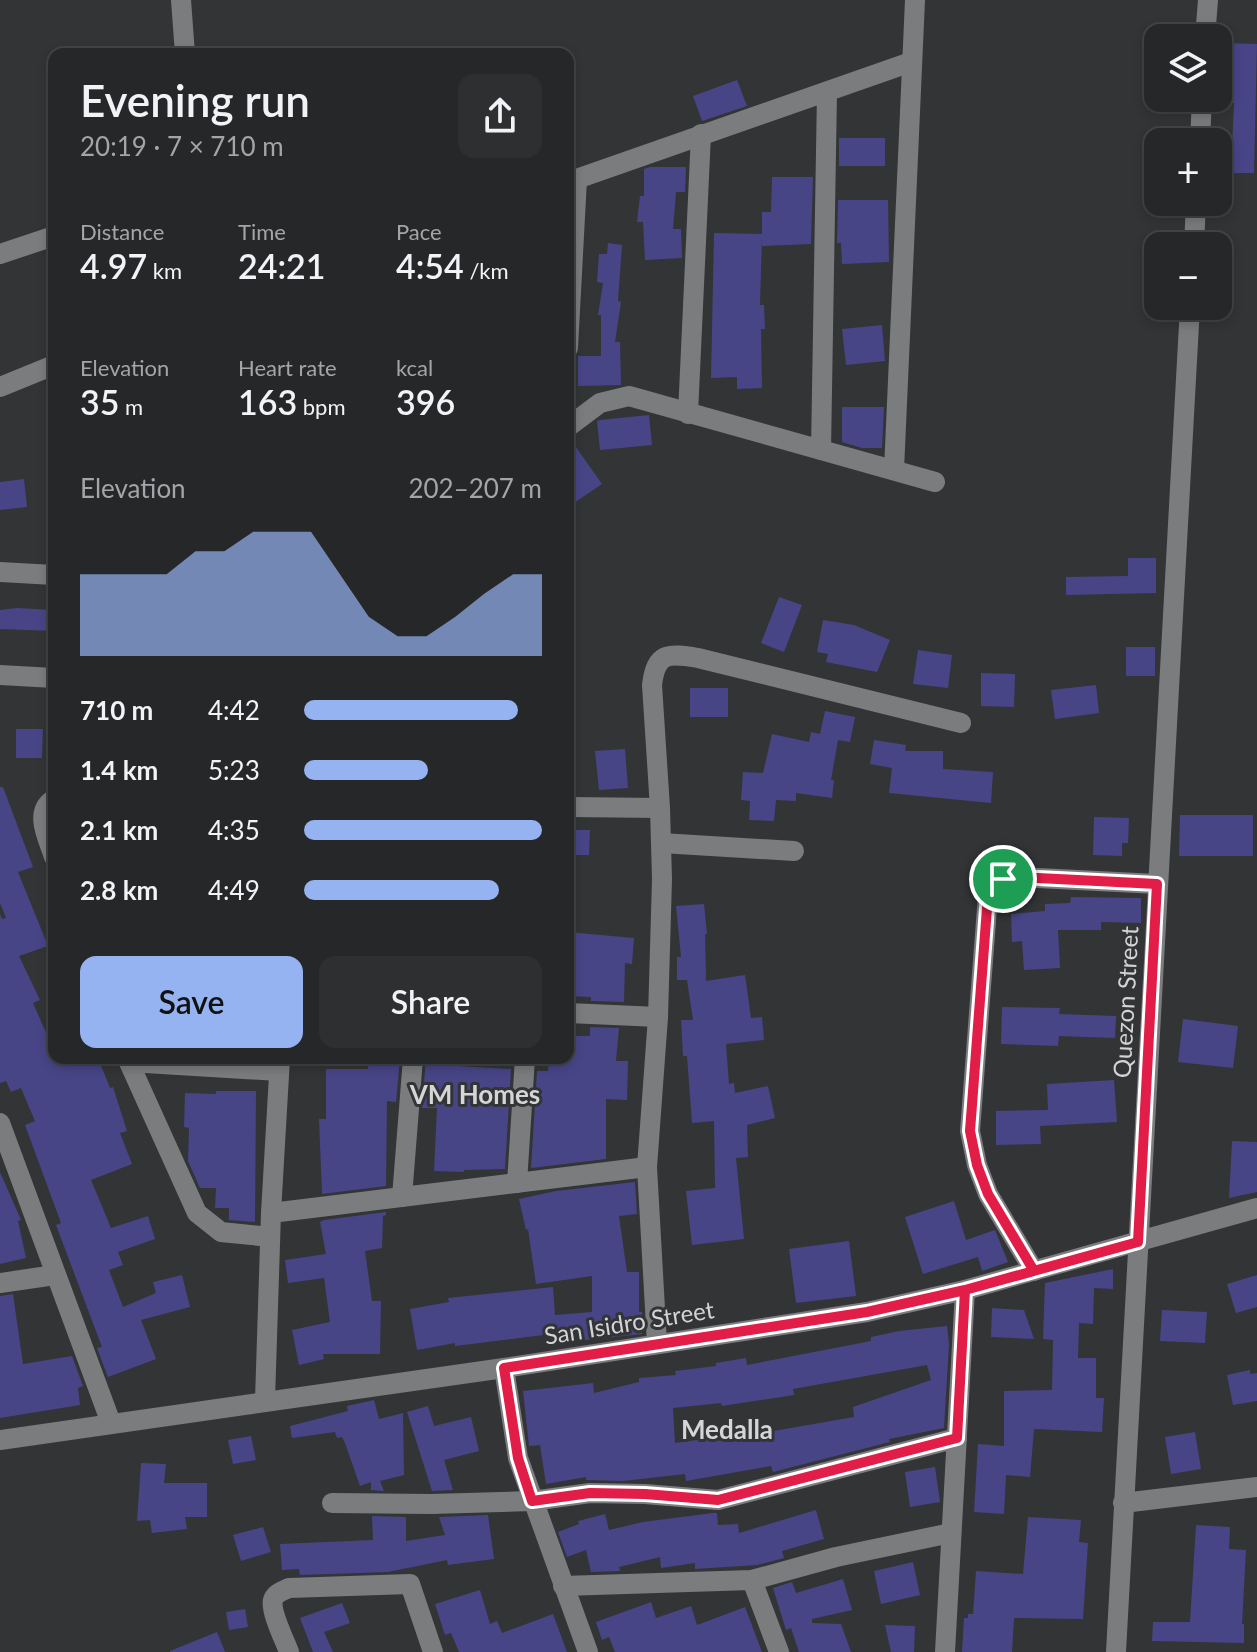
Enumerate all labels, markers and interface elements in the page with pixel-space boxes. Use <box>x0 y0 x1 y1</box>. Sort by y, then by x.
map controls <box>1144 24 1232 320</box>
button: layers <box>1144 24 1232 112</box>
text: Evening run <box>80 74 310 126</box>
button: share <box>458 74 542 158</box>
button: + <box>1144 128 1232 216</box>
text: 20:19 · 7 × 710 m <box>80 130 284 162</box>
text: Distance <box>80 218 164 245</box>
text: Time <box>238 218 286 245</box>
text: Pace <box>396 218 442 245</box>
button: − <box>1144 232 1232 320</box>
text: 4.97 <box>80 245 147 286</box>
text: 24:21 <box>238 245 326 286</box>
text: 4:54 <box>396 245 464 286</box>
text: km <box>147 257 182 284</box>
text: /km <box>464 257 509 284</box>
text: Elevation <box>80 354 169 381</box>
text: Heart rate <box>238 354 337 381</box>
text: kcal <box>396 354 433 381</box>
text: 35 <box>80 381 119 422</box>
text: 163 <box>238 381 297 422</box>
text: 396 <box>396 381 455 422</box>
text: m <box>119 393 143 420</box>
text: bpm <box>297 393 346 420</box>
text: Elevation <box>80 472 186 504</box>
text: 202–207 m <box>408 472 542 504</box>
text: 710 m <box>80 694 153 726</box>
text: 4:42 <box>208 694 260 726</box>
text: 1.4 km <box>80 754 158 786</box>
text: 5:23 <box>208 754 260 786</box>
text: 2.1 km <box>80 814 158 846</box>
text: 4:35 <box>208 814 260 846</box>
pin <box>969 845 1037 913</box>
icon: arrive <box>981 857 1025 901</box>
text: 2.8 km <box>80 874 158 906</box>
text: 4:49 <box>208 874 260 906</box>
street label: Quezon Street <box>1107 925 1143 1079</box>
button: Save <box>80 956 303 1048</box>
button: Share <box>319 956 542 1048</box>
district label: VM Homes <box>409 1078 540 1110</box>
street label: San Isidro Street <box>542 1294 716 1350</box>
district label: Medalla <box>681 1413 773 1445</box>

